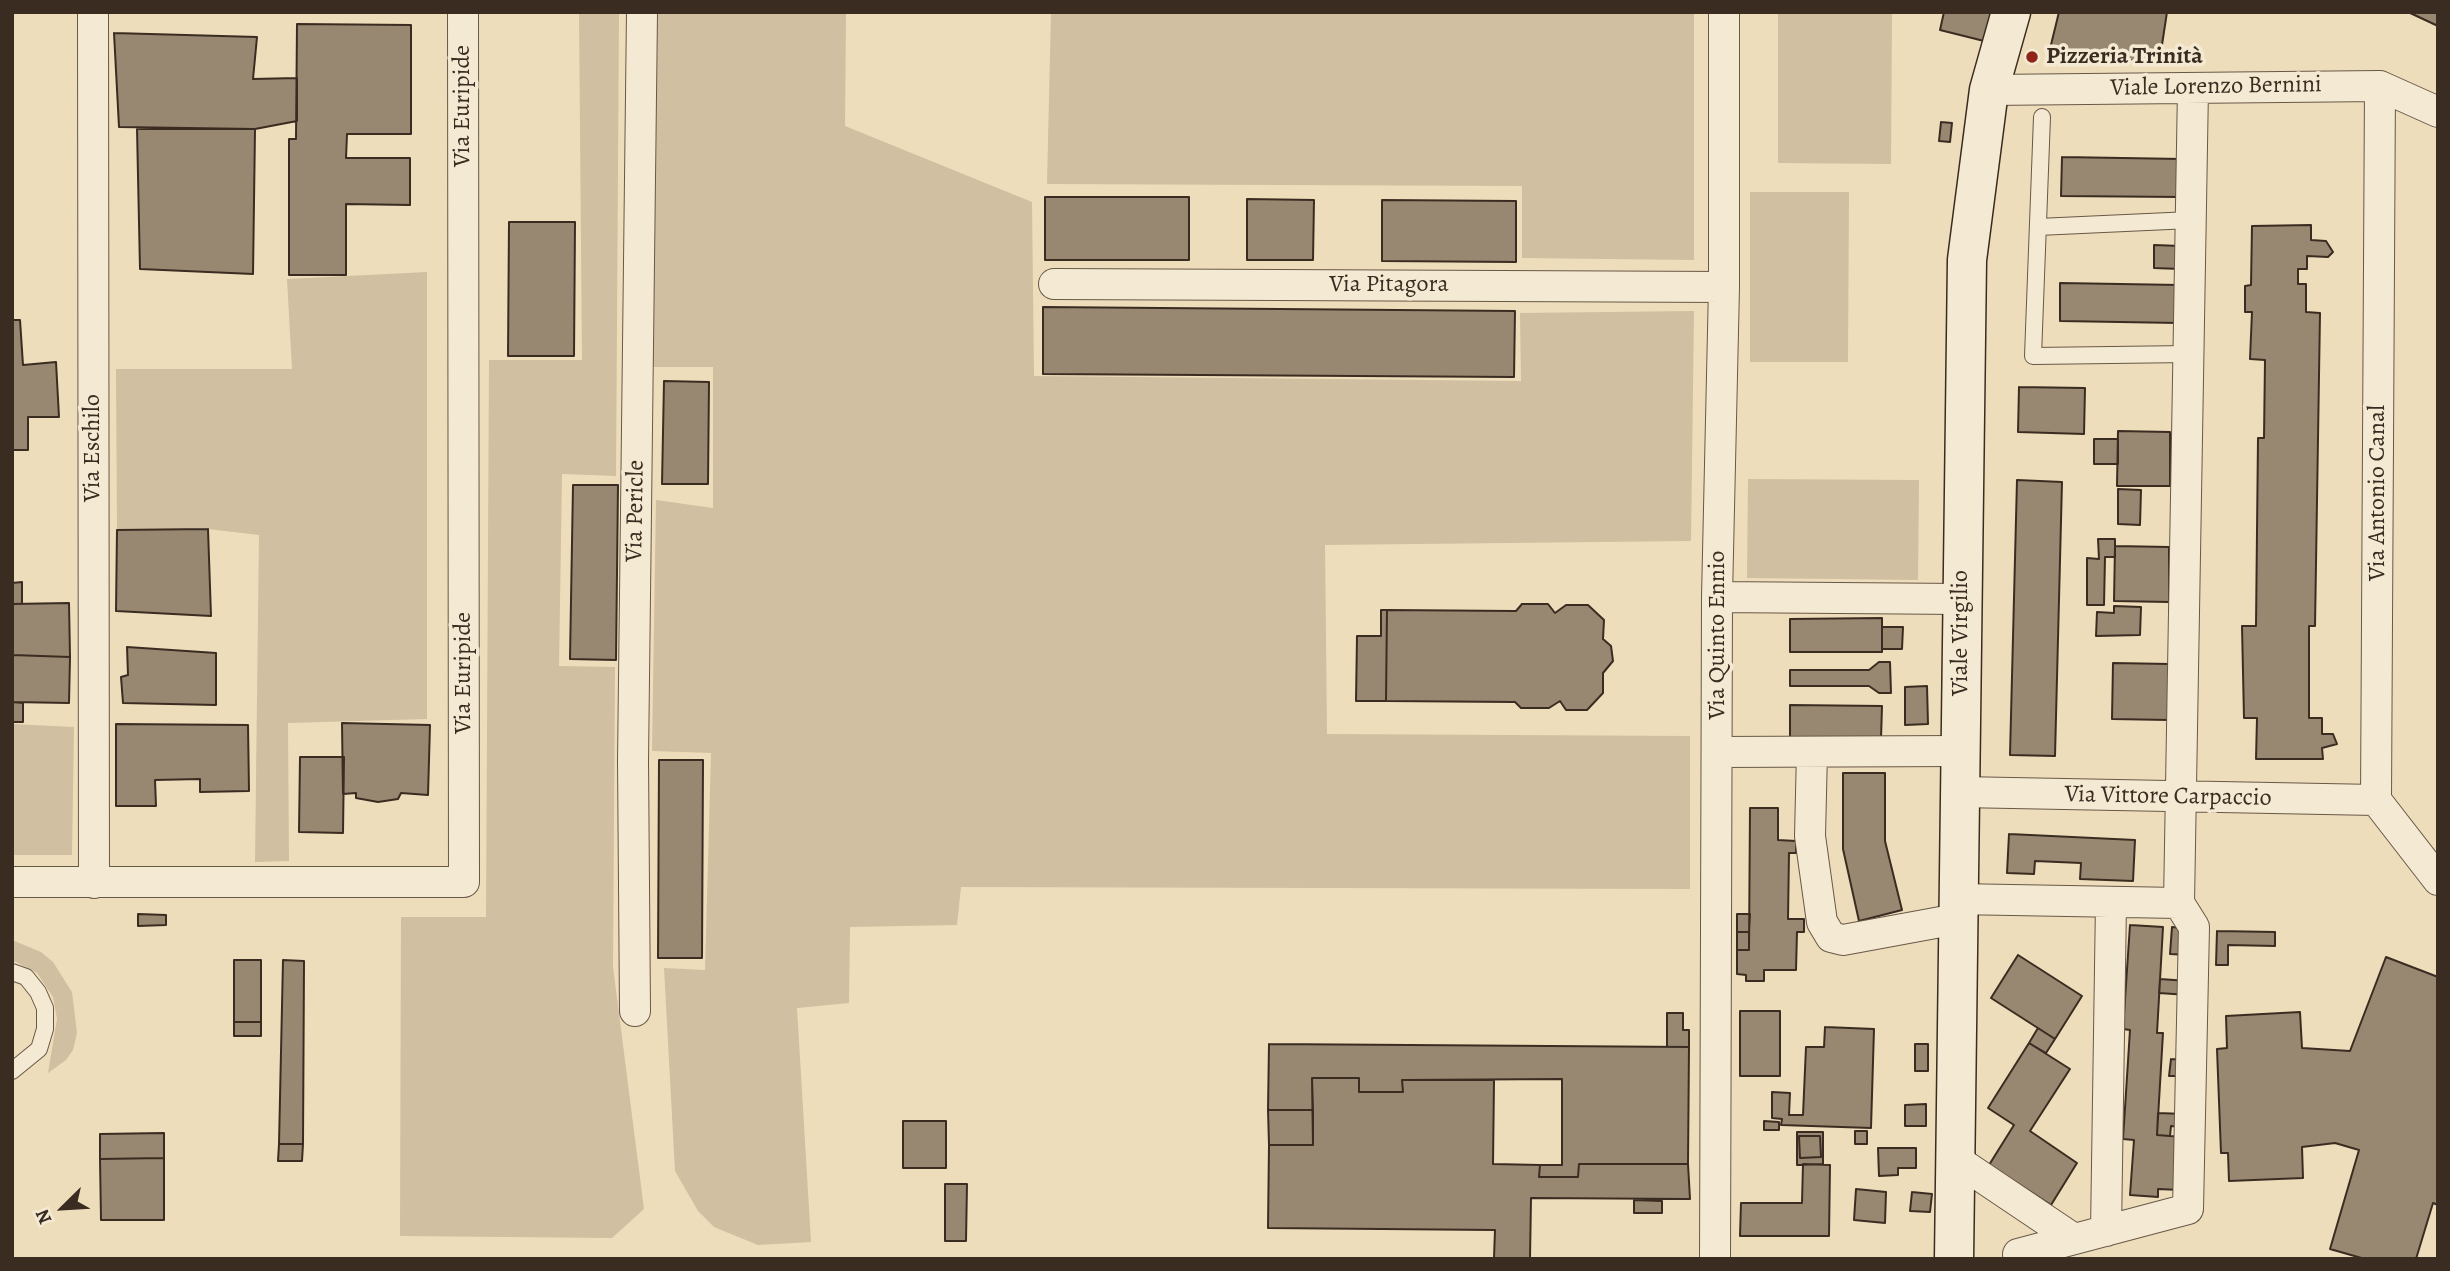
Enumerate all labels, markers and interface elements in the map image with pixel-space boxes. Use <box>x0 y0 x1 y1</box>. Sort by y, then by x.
place label: Pizzeria Trinità <box>2046 43 2203 71</box>
street label: Via Euripide <box>449 45 477 167</box>
marker: Pizzeria Trinità <box>2024 49 2040 65</box>
street label: Viale Lorenzo Bernini <box>2110 71 2322 103</box>
street label: Via Pitagora <box>1329 271 1449 299</box>
street label: Via Eschilo <box>79 394 107 502</box>
street label: Via Antonio Canal <box>2364 405 2392 581</box>
street label: Via Pericle <box>621 460 651 562</box>
street label: Via Quinto Ennio <box>1704 550 1732 720</box>
street label: Viale Virgilio <box>1947 570 1975 696</box>
street label: Via Euripide <box>450 612 478 734</box>
street label: Via Vittore Carpaccio <box>2064 781 2272 813</box>
north arrow <box>28 1173 98 1243</box>
text: N <box>29 1205 59 1228</box>

